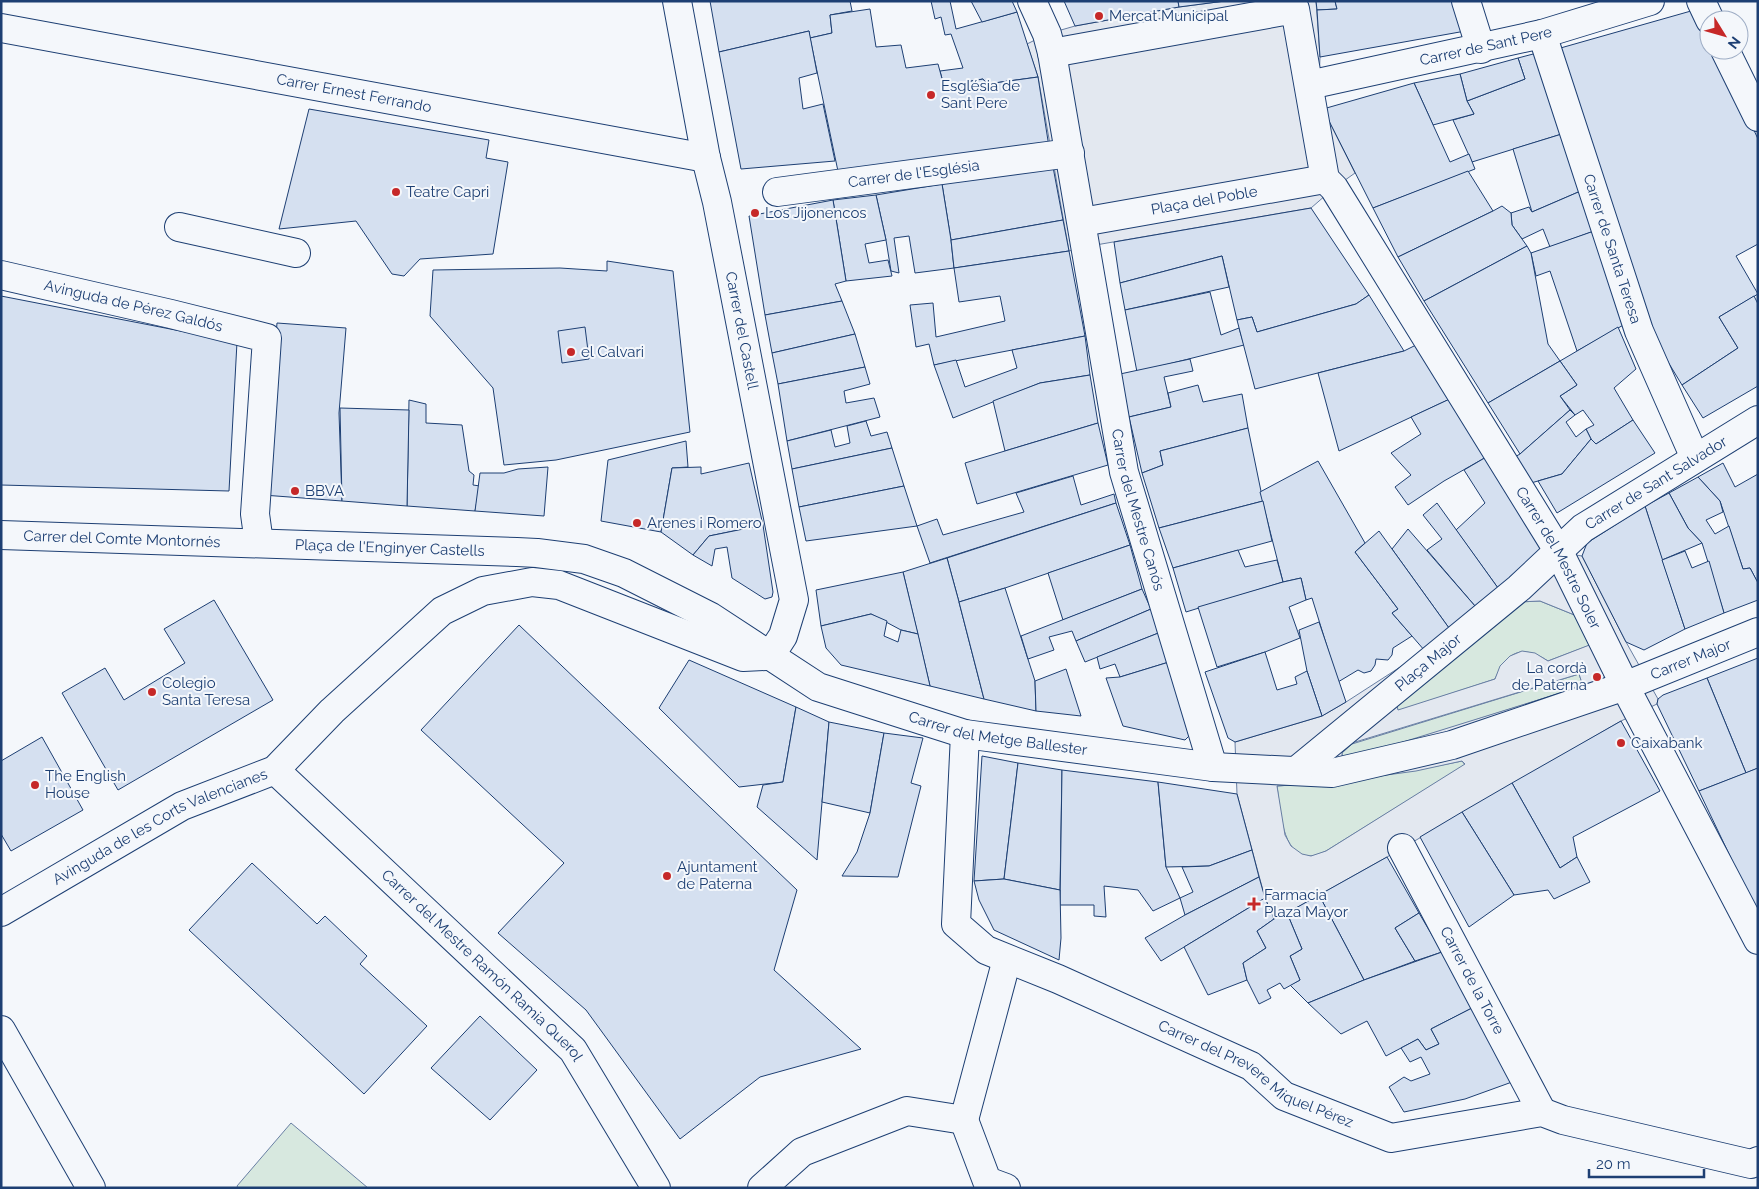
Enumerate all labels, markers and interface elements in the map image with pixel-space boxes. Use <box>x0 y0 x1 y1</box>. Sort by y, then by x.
place label: Mercat Municipal <box>1109 7 1229 25</box>
marker: Mercat Municipal <box>1093 10 1105 22</box>
north arrow <box>1699 10 1749 60</box>
street label: Carrer de Sant Pere <box>1418 22 1554 70</box>
text: N <box>1725 34 1744 52</box>
street label: Carrer Ernest Ferrando <box>275 70 433 116</box>
place label: Església de Sant Pere <box>941 77 1020 112</box>
marker: Església de Sant Pere <box>925 89 937 101</box>
street label: Carrer de l'Església <box>847 156 981 191</box>
street label: Carrer de Santa Teresa <box>1579 172 1645 326</box>
street label: Plaça del Poble <box>1149 182 1259 219</box>
place label: Teatre Capri <box>406 183 489 201</box>
marker: Teatre Capri <box>390 186 402 198</box>
place label: Los Jijonencos <box>765 204 867 222</box>
marker: Los Jijonencos <box>749 207 761 219</box>
street label: Carrer del Castell <box>722 270 762 392</box>
street label: Avinguda de Pérez Galdós <box>42 276 225 336</box>
place label: el Calvari <box>581 343 644 361</box>
marker: el Calvari <box>565 346 577 358</box>
street label: Carrer del Mestre Canós <box>1108 427 1168 593</box>
street label: Carrer de Sant Salvador <box>1582 432 1731 534</box>
place label: BBVA <box>305 482 344 500</box>
street label: Carrer del Mestre Soler <box>1512 483 1605 633</box>
marker: BBVA <box>289 485 301 497</box>
place label: Arenes i Romero <box>647 514 762 532</box>
marker: Arenes i Romero <box>631 517 643 529</box>
street label: Carrer del Comte Montornés <box>23 527 221 551</box>
street label: Plaça de l'Enginyer Castells <box>295 536 485 560</box>
street label: Plaça Major <box>1391 629 1466 695</box>
street label: Carrer Major <box>1648 635 1734 684</box>
place label: La cordà de Paterna <box>1512 659 1587 694</box>
marker: La cordà de Paterna <box>1591 671 1603 683</box>
place label: Colegio Santa Teresa <box>162 674 250 709</box>
marker: Colegio Santa Teresa <box>146 686 158 698</box>
street label: Carrer del Metge Ballester <box>906 708 1089 759</box>
place label: Caixabank <box>1631 734 1703 752</box>
marker: Caixabank <box>1615 737 1627 749</box>
street label: Avinguda de les Corts Valencianes <box>49 765 270 889</box>
place label: The English House <box>45 767 126 802</box>
marker: The English House <box>29 779 41 791</box>
place label: Ajuntament de Paterna <box>677 858 758 893</box>
street label: Carrer del Mestre Ramón Ramia Querol <box>378 866 587 1065</box>
marker: Ajuntament de Paterna <box>661 870 673 882</box>
place label: Farmacia Plaza Mayor <box>1264 886 1349 921</box>
marker: Farmacia Plaza Mayor <box>1248 898 1260 910</box>
street label: Carrer de la Torre <box>1436 924 1508 1038</box>
street label: Carrer del Prevere Miquel Pérez <box>1155 1016 1356 1131</box>
scale bar <box>1589 1146 1704 1178</box>
text: 20 m <box>1596 1155 1631 1173</box>

